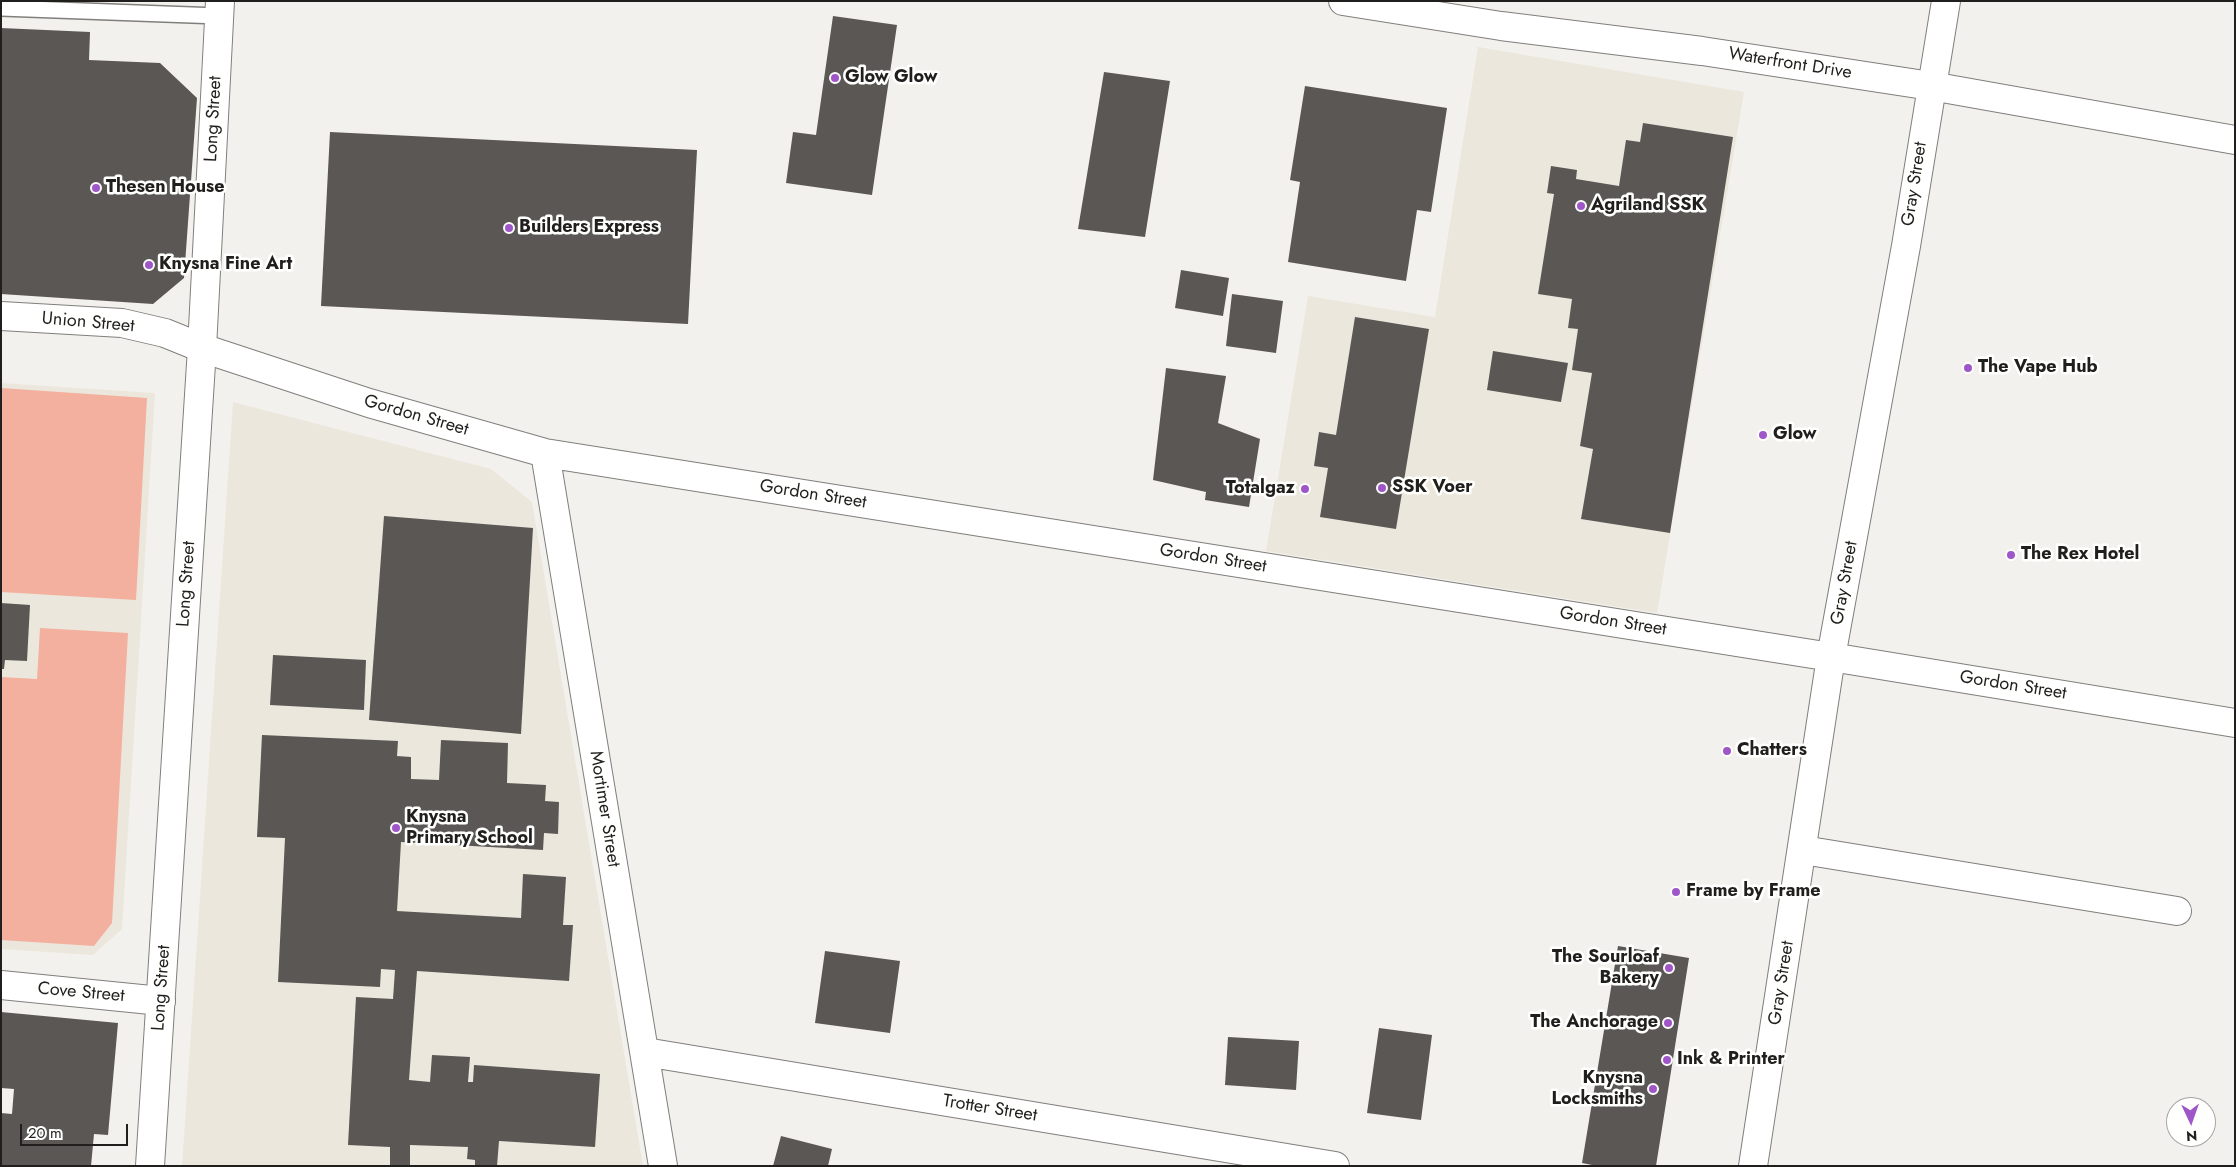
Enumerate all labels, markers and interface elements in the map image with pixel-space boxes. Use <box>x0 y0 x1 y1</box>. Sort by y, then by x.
street label: Waterfront Drive <box>1727 44 1853 84</box>
place label: Glow Glow <box>845 67 938 89</box>
marker: Glow Glow <box>829 72 841 84</box>
street label: Long Street <box>201 76 227 162</box>
street label: Gray Street <box>1898 140 1932 228</box>
place label: Thesen House <box>106 177 225 199</box>
marker: Thesen House <box>90 182 102 194</box>
place label: Agriland SSK <box>1591 195 1704 217</box>
marker: Agriland SSK <box>1575 200 1587 212</box>
place label: Builders Express <box>519 217 659 239</box>
marker: Builders Express <box>503 222 515 234</box>
place label: Knysna Fine Art <box>159 254 292 276</box>
marker: Knysna Fine Art <box>143 259 155 271</box>
street label: Union Street <box>41 308 135 338</box>
place label: The Vape Hub <box>1978 357 2098 379</box>
marker: The Vape Hub <box>1962 362 1974 374</box>
street label: Gordon Street <box>361 391 471 441</box>
place label: Glow <box>1773 424 1817 446</box>
marker: Glow <box>1757 429 1769 441</box>
street label: Gordon Street <box>758 476 868 514</box>
place label: SSK Voer <box>1392 477 1473 499</box>
place label: Totalgaz <box>1226 478 1295 500</box>
marker: SSK Voer <box>1376 482 1388 494</box>
marker: Totalgaz <box>1299 483 1311 495</box>
street label: Gray Street <box>1827 539 1863 627</box>
street label: Long Street <box>173 540 201 628</box>
street label: Gordon Street <box>1158 540 1268 578</box>
place label: The Rex Hotel <box>2021 544 2139 566</box>
marker: The Rex Hotel <box>2005 549 2017 561</box>
street label: Gordon Street <box>1558 603 1668 641</box>
street label: Gordon Street <box>1958 667 2068 705</box>
place label: Chatters <box>1737 740 1807 762</box>
marker: Chatters <box>1721 745 1733 757</box>
street label: Mortimer Street <box>584 749 624 869</box>
place label: Knysna Primary School <box>406 807 533 850</box>
marker: Knysna Primary School <box>390 822 402 834</box>
place label: Frame by Frame <box>1686 881 1821 903</box>
marker: Frame by Frame <box>1670 886 1682 898</box>
street label: Gray Street <box>1765 939 1799 1027</box>
street label: Long Street <box>148 944 176 1032</box>
place label: The Sourloaf Bakery <box>1552 947 1659 990</box>
marker: The Sourloaf Bakery <box>1663 962 1675 974</box>
street label: Cove Street <box>37 978 125 1008</box>
place label: The Anchorage <box>1530 1012 1658 1034</box>
marker: The Anchorage <box>1662 1017 1674 1029</box>
place label: Ink & Printer <box>1677 1049 1785 1071</box>
marker: Ink & Printer <box>1661 1054 1673 1066</box>
place label: Knysna Locksmiths <box>1551 1068 1643 1110</box>
marker: Knysna Locksmiths <box>1647 1083 1659 1095</box>
street label: Trotter Street <box>941 1091 1039 1127</box>
north arrow <box>2166 1097 2216 1147</box>
scale bar <box>22 1114 130 1146</box>
text: 20 m <box>28 1122 62 1144</box>
text: N <box>2186 1126 2198 1146</box>

